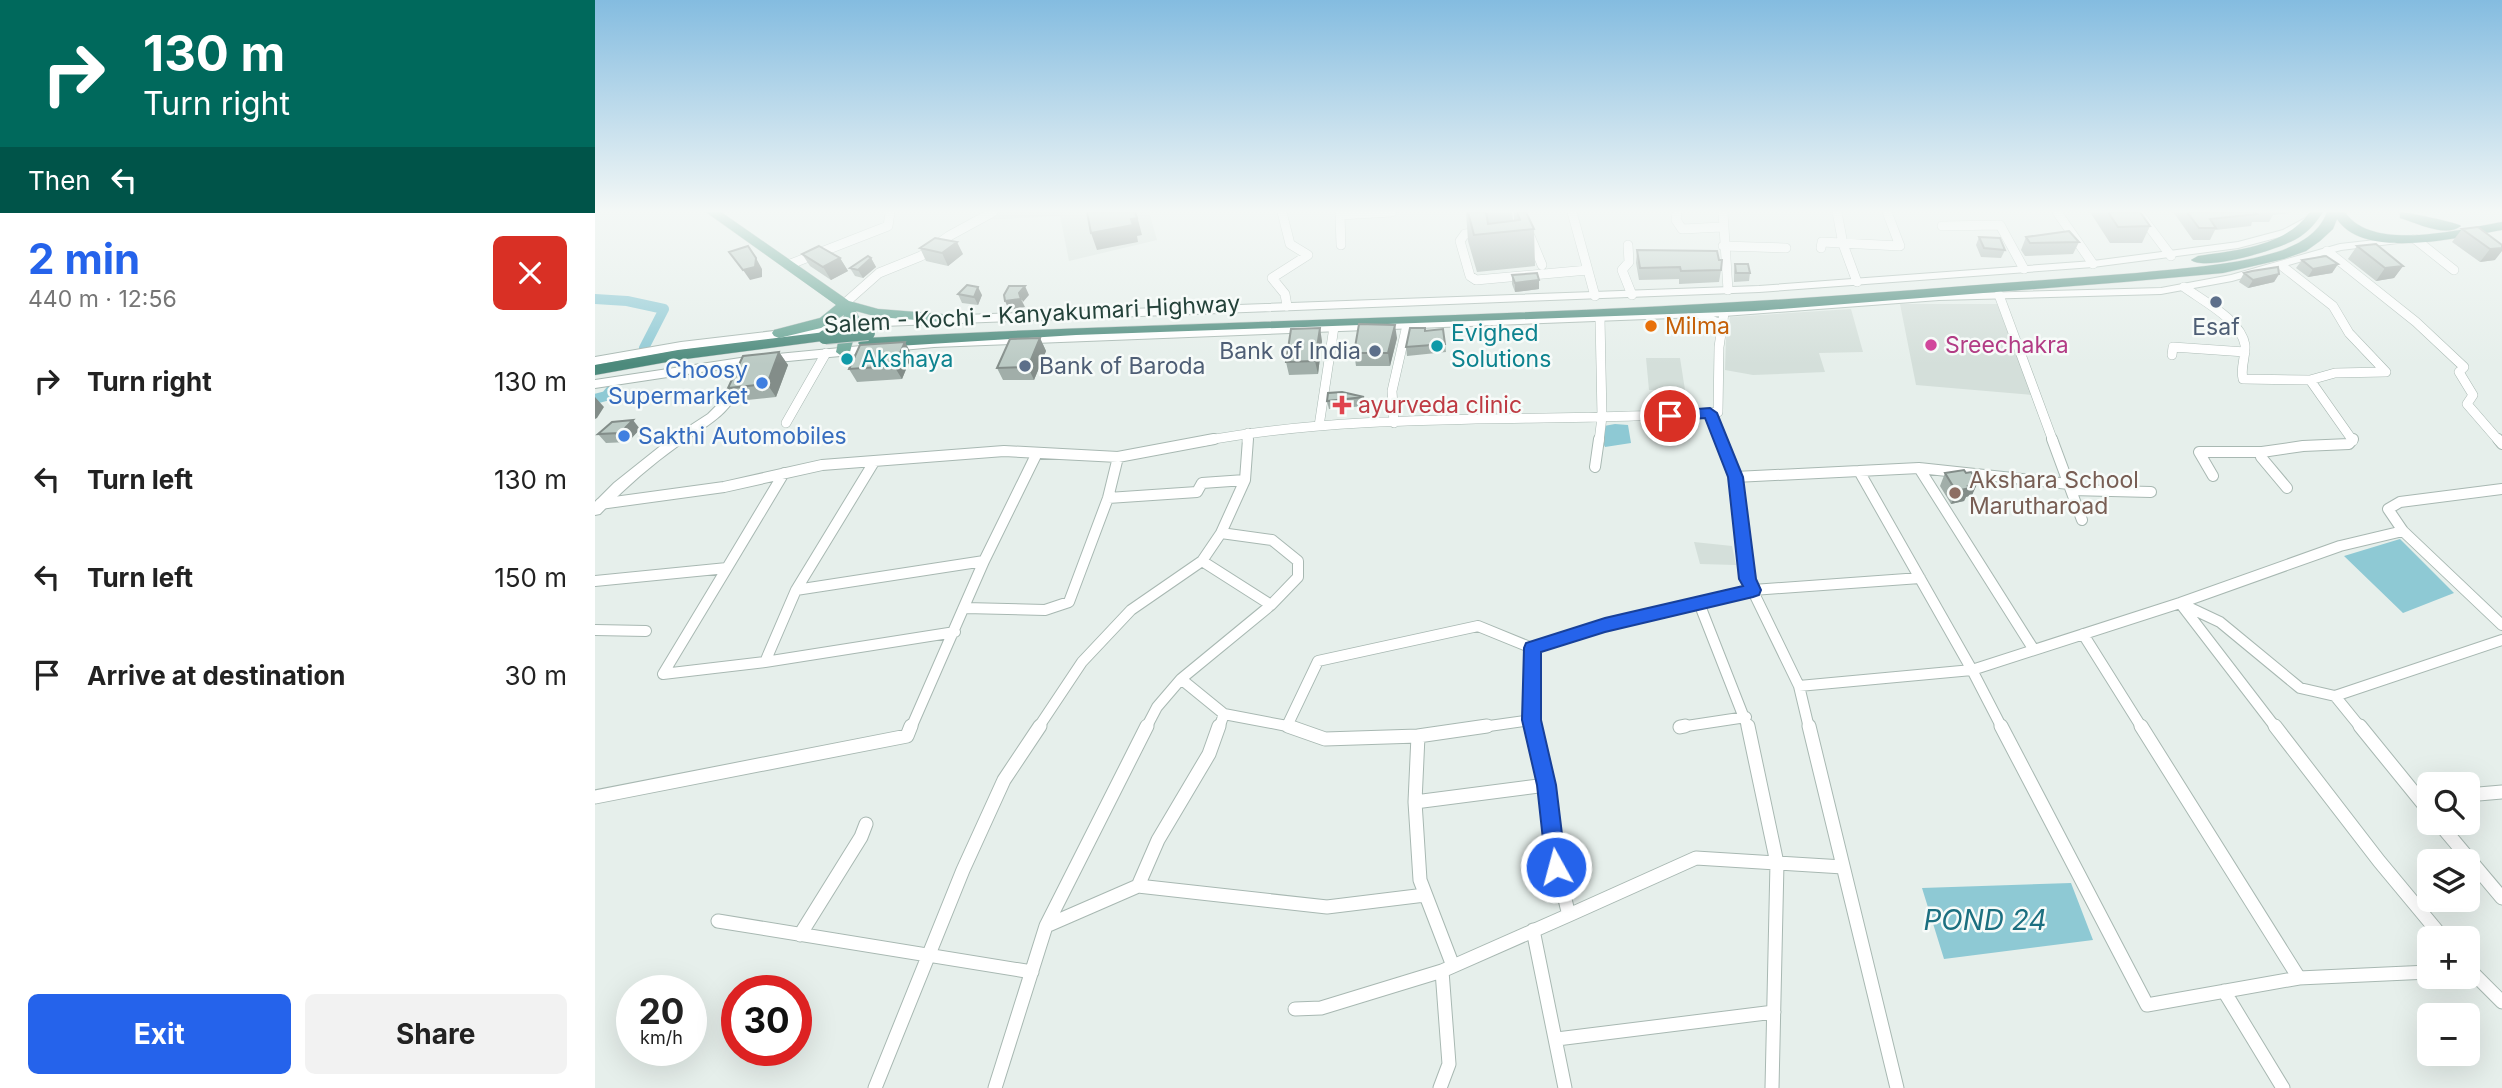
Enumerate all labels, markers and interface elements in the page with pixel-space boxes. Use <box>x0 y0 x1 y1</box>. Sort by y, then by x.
text: 130 m <box>143 24 285 83</box>
icon: right <box>28 28 119 119</box>
text: Turn right <box>143 84 290 123</box>
icon: left <box>105 161 143 199</box>
text: Then <box>28 165 91 196</box>
text: 2 min <box>28 233 140 284</box>
button: close <box>493 236 567 310</box>
text: 440 m · 12:56 <box>28 285 177 313</box>
street label: Salem - Kochi - Kanyakumari Highway <box>823 289 1241 339</box>
marker: Esaf <box>2208 294 2224 310</box>
place label: Milma <box>1665 312 1730 340</box>
place label: Esaf <box>2192 313 2240 341</box>
marker: Milma <box>1643 318 1659 334</box>
place label: Evighed Solutions <box>1451 319 1551 373</box>
place label: Sreechakra <box>1945 331 2069 359</box>
place label: Bank of India <box>1219 337 1361 365</box>
marker: Sreechakra <box>1923 337 1939 353</box>
marker: Evighed Solutions <box>1429 338 1445 354</box>
marker: Bank of India <box>1367 343 1383 359</box>
place label: Akshaya <box>861 345 954 373</box>
marker: Akshaya <box>839 351 855 367</box>
place label: Bank of Baroda <box>1039 352 1205 380</box>
place label: Choosy Supermarket <box>608 356 748 410</box>
marker: Bank of Baroda <box>1017 358 1033 374</box>
icon: right <box>28 362 66 400</box>
text: Turn right <box>87 366 212 397</box>
text: 130 m <box>494 366 567 397</box>
marker: Choosy Supermarket <box>754 375 770 391</box>
pin <box>1640 386 1700 446</box>
place label: ayurveda clinic <box>1358 391 1522 419</box>
marker: ayurveda clinic <box>1332 395 1352 415</box>
icon: arrive <box>1651 397 1689 435</box>
place label: Sakthi Automobiles <box>638 422 847 450</box>
marker: Sakthi Automobiles <box>616 428 632 444</box>
icon: left <box>28 460 66 498</box>
text: Turn left <box>87 464 193 495</box>
text: 130 m <box>494 464 567 495</box>
place label: Akshara School Marutharoad <box>1969 466 2139 520</box>
marker: Akshara School Marutharoad <box>1947 485 1963 501</box>
icon: left <box>28 558 66 596</box>
text: Turn left <box>87 562 193 593</box>
text: 150 m <box>494 562 567 593</box>
icon: arrive <box>28 656 66 694</box>
text: Arrive at destination <box>87 660 346 691</box>
text: 30 m <box>504 660 567 691</box>
map controls <box>2417 772 2480 1066</box>
button: search <box>2417 772 2480 835</box>
position arrow <box>1519 830 1593 904</box>
button: layers <box>2417 849 2480 912</box>
water label: POND 24 <box>1923 903 2047 937</box>
button: + <box>2417 926 2480 989</box>
speed limit sign: 30 <box>721 975 812 1066</box>
text: 20 <box>639 990 684 1032</box>
button: Exit <box>28 994 291 1074</box>
button: Share <box>305 994 567 1074</box>
button: − <box>2417 1003 2480 1066</box>
text: km/h <box>640 1027 683 1048</box>

